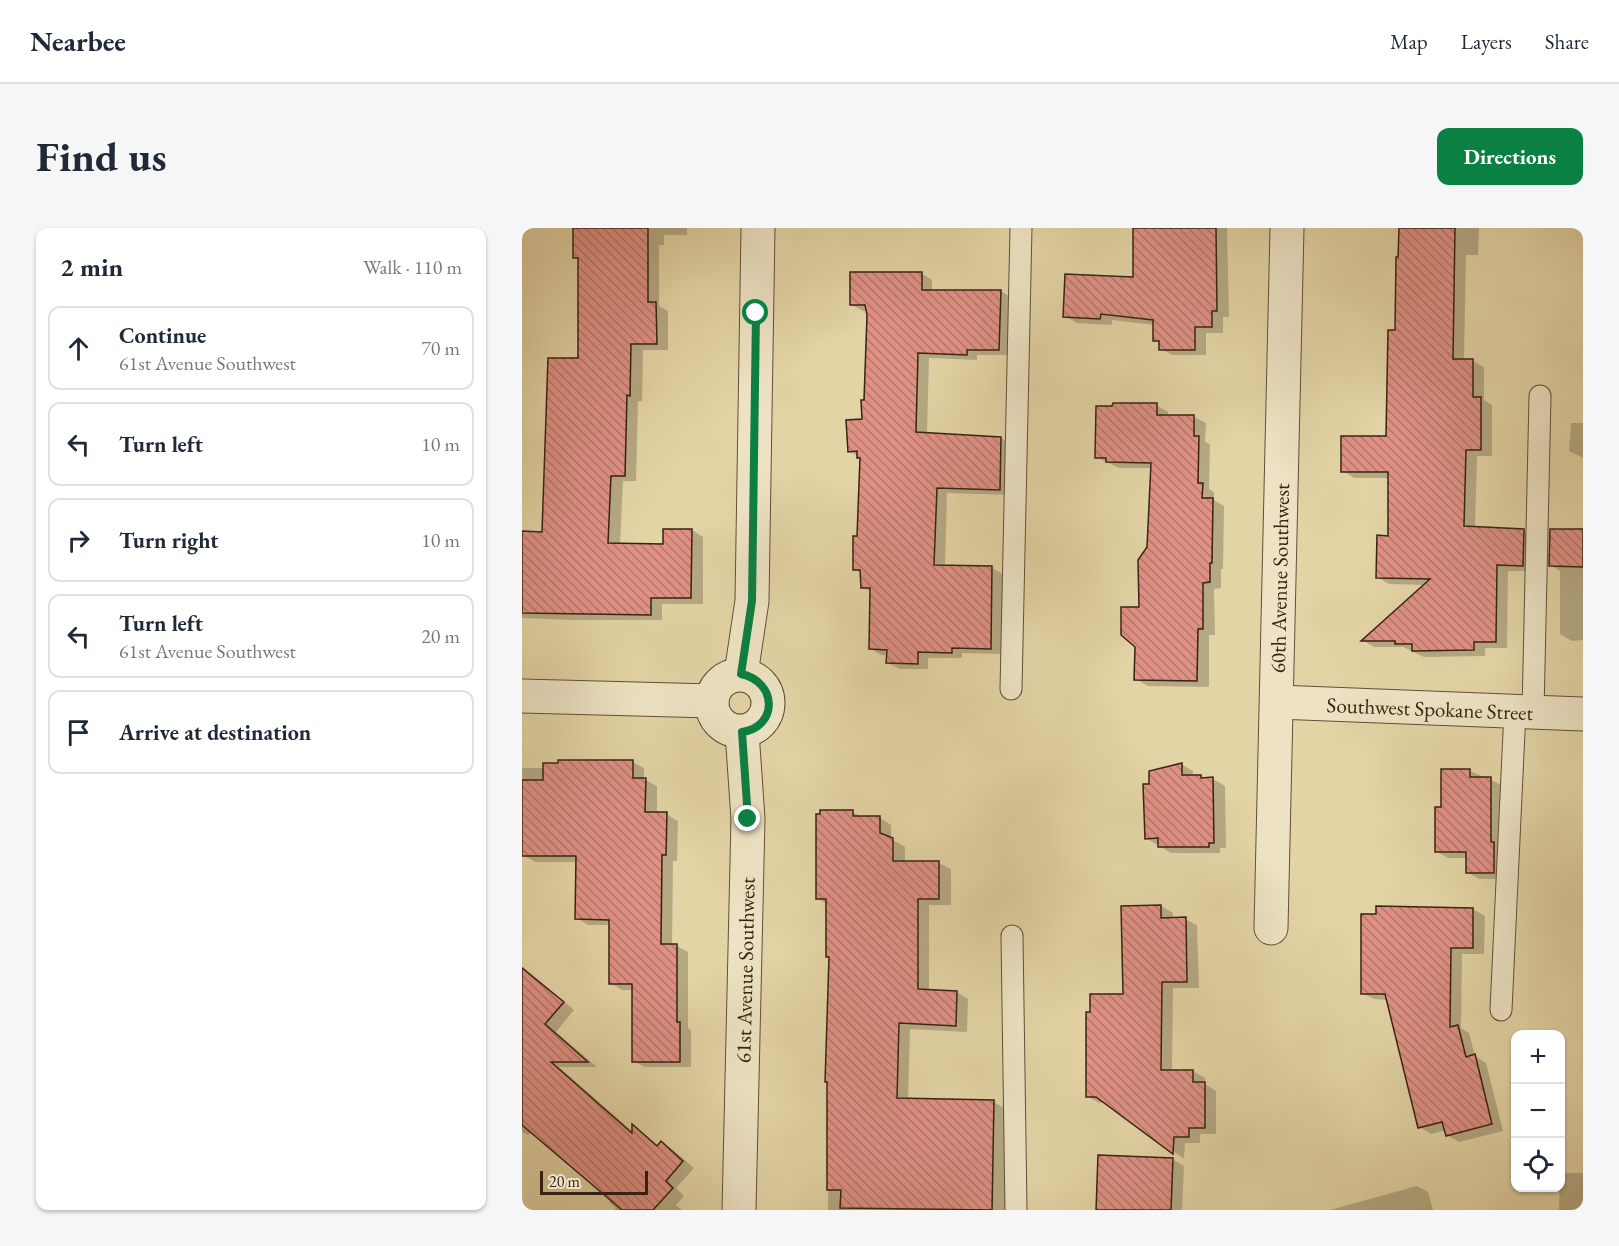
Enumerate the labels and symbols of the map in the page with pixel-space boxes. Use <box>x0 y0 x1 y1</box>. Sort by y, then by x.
route start <box>742 299 768 325</box>
street label: 60th Avenue Southwest <box>1263 482 1295 673</box>
street label: Southwest Spokane Street <box>1326 690 1534 726</box>
route end <box>734 805 760 831</box>
street label: 61st Avenue Southwest <box>729 876 760 1063</box>
scale bar <box>540 1168 648 1196</box>

